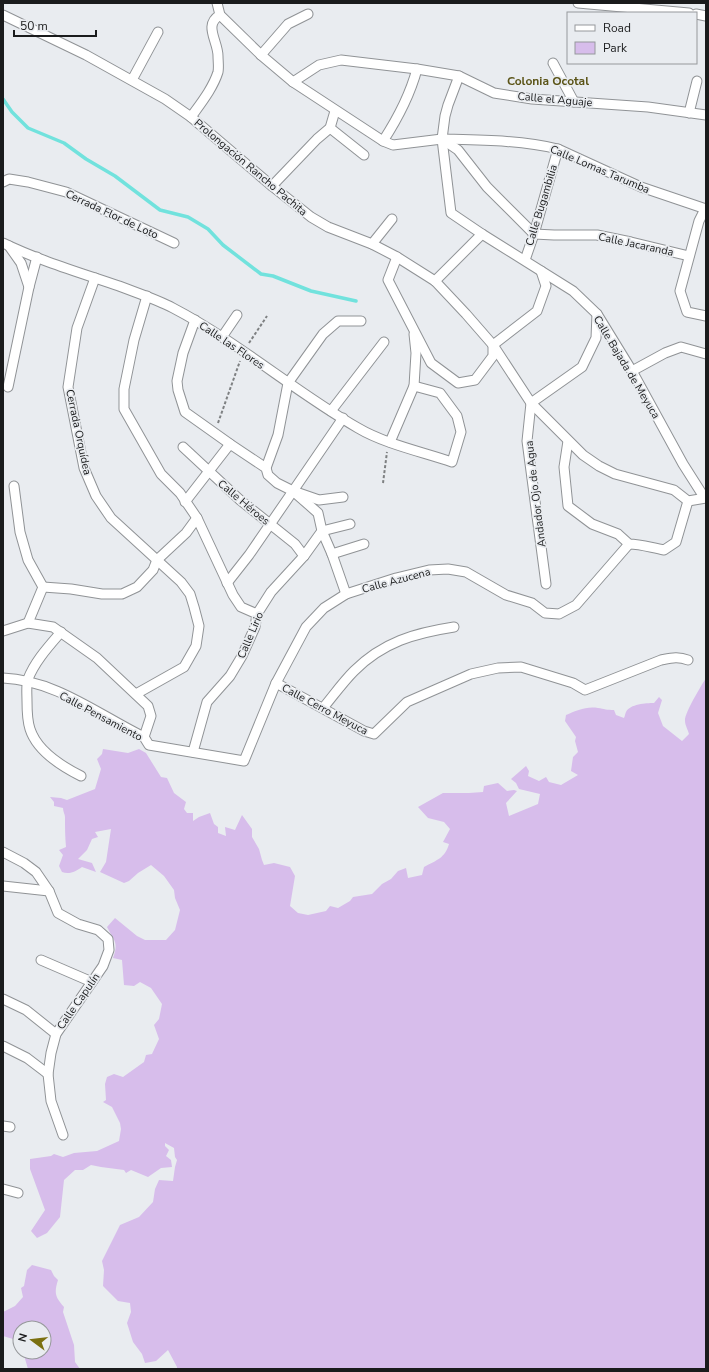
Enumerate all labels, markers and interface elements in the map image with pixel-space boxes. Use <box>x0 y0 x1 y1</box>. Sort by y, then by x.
scale bar <box>14 12 96 38</box>
legend <box>567 12 697 64</box>
text: 50 m <box>20 18 48 34</box>
text: Road <box>603 20 631 36</box>
text: Park <box>603 40 628 56</box>
district label: Colonia Ocotal <box>507 73 589 89</box>
street label: Calle el Aguaje <box>517 89 593 110</box>
street label: Prolongación Rancho Pachita <box>191 116 311 219</box>
street label: Calle Lomas Tarumba <box>548 142 652 197</box>
street label: Calle Bugambilia <box>522 163 561 248</box>
street label: Cerrada Flor de Loto <box>63 186 161 243</box>
street label: Calle Jacaranda <box>597 229 675 260</box>
street label: Calle Bajada de Meyuca <box>590 313 663 422</box>
street label: Calle las Flores <box>196 318 267 373</box>
street label: Cerrada Orquídea <box>62 388 95 476</box>
street label: Andador Ojo de Agua <box>521 440 549 548</box>
street label: Calle Héroes <box>215 476 273 529</box>
street label: Calle Azucena <box>360 564 432 597</box>
street label: Calle Lirio <box>234 610 267 661</box>
street label: Calle Cerro Meyuca <box>279 680 371 739</box>
street label: Calle Pensamiento <box>57 688 145 745</box>
street label: Calle Capulín <box>53 970 103 1033</box>
north arrow <box>12 1320 52 1360</box>
text: N <box>15 1332 31 1343</box>

